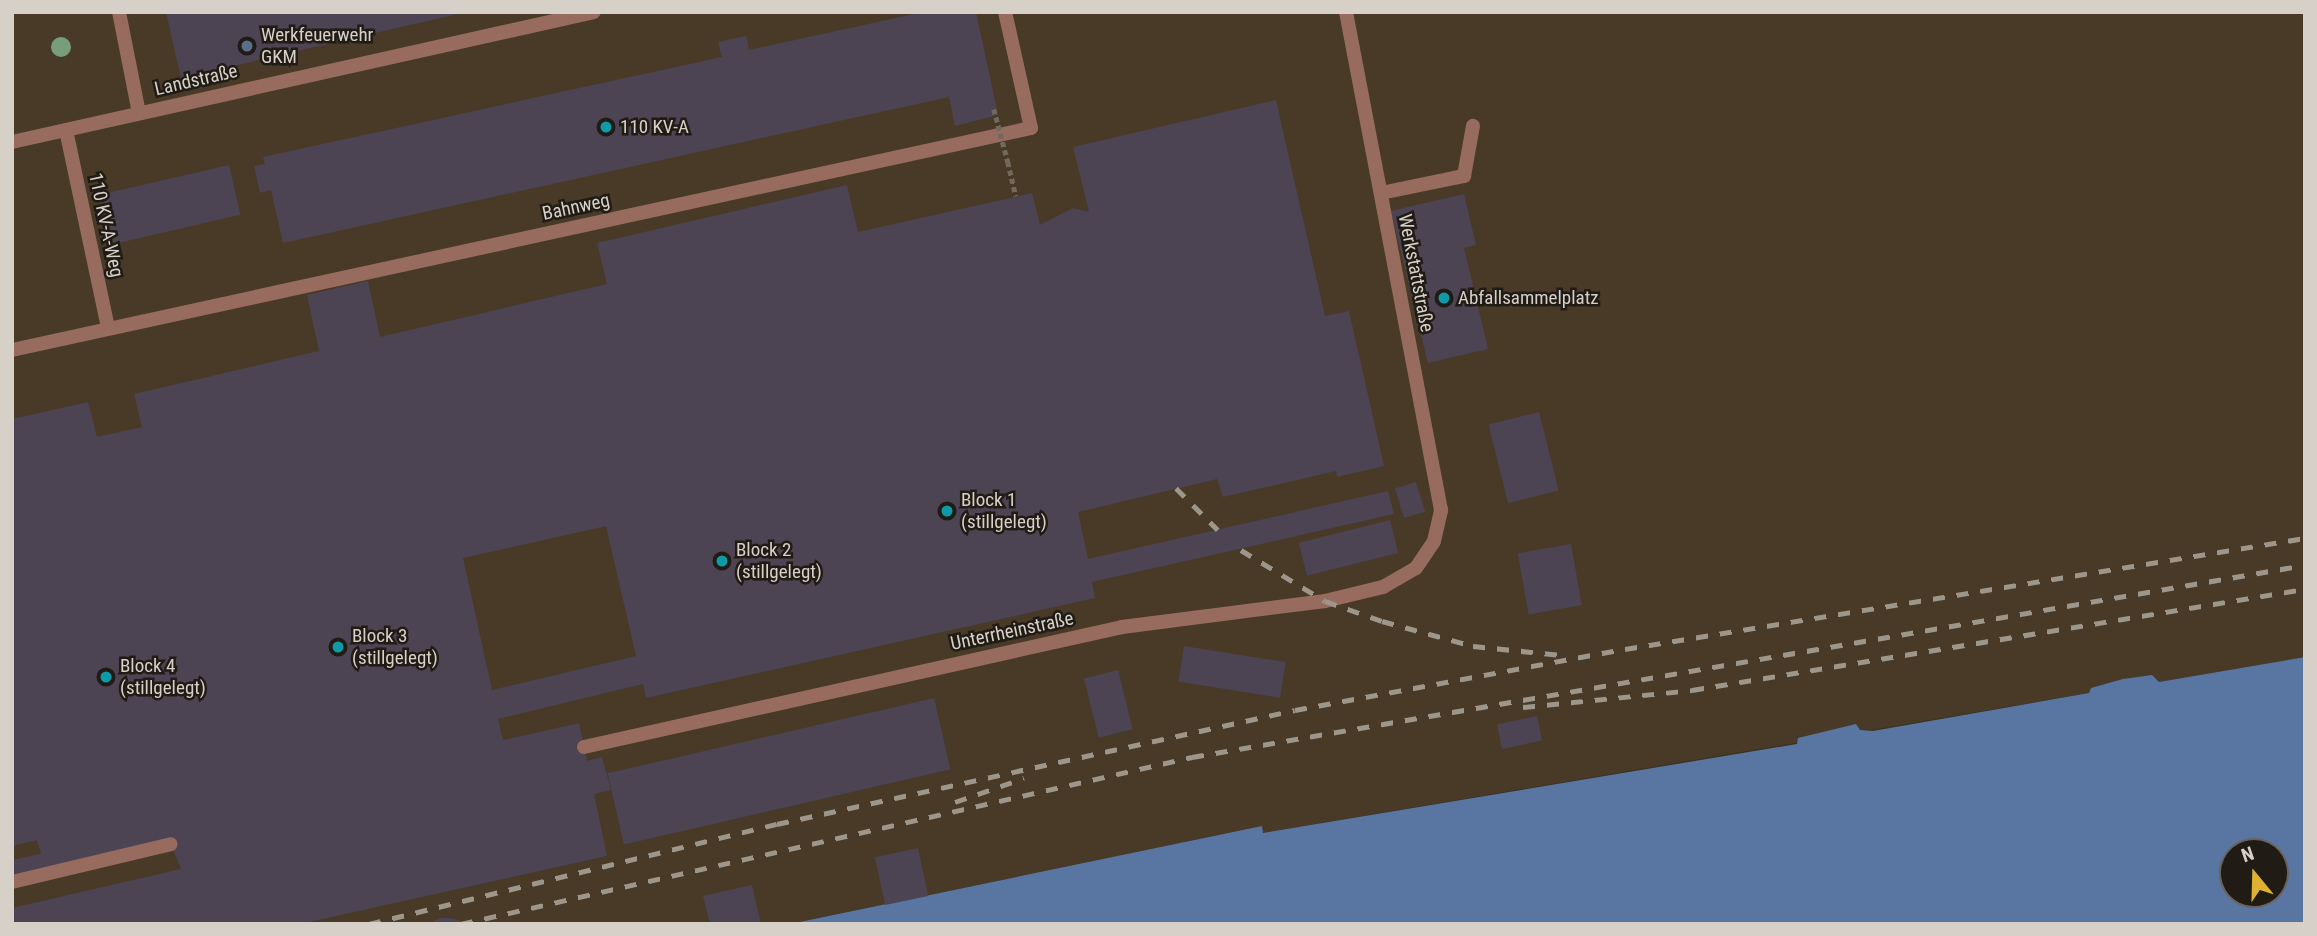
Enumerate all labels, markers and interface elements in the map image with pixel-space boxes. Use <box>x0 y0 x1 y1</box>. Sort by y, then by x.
place label: Werkfeuerwehr GKM <box>261 24 373 68</box>
marker: Werkfeuerwehr GKM <box>239 38 255 54</box>
street label: Landstraße <box>152 59 240 101</box>
place label: 110 KV-A <box>620 116 689 138</box>
marker: 110 KV-A <box>598 119 614 135</box>
street label: 110 KV-A-Weg <box>84 171 128 279</box>
street label: Bahnweg <box>540 189 612 225</box>
street label: Werkstattstraße <box>1393 212 1439 334</box>
place label: Abfallsammelplatz <box>1458 287 1599 309</box>
marker: Abfallsammelplatz <box>1436 290 1452 306</box>
place label: Block 1 (stillgelegt) <box>961 489 1047 533</box>
marker: Block 1 (stillgelegt) <box>939 503 955 519</box>
place label: Block 2 (stillgelegt) <box>736 539 822 583</box>
marker: Block 2 (stillgelegt) <box>714 553 730 569</box>
street label: Unterrheinstraße <box>948 607 1076 655</box>
place label: Block 3 (stillgelegt) <box>352 625 438 669</box>
marker: Block 3 (stillgelegt) <box>330 639 346 655</box>
place label: Block 4 (stillgelegt) <box>120 655 206 699</box>
marker: Block 4 (stillgelegt) <box>98 669 114 685</box>
north arrow <box>2219 838 2289 908</box>
text: N <box>2238 842 2257 867</box>

